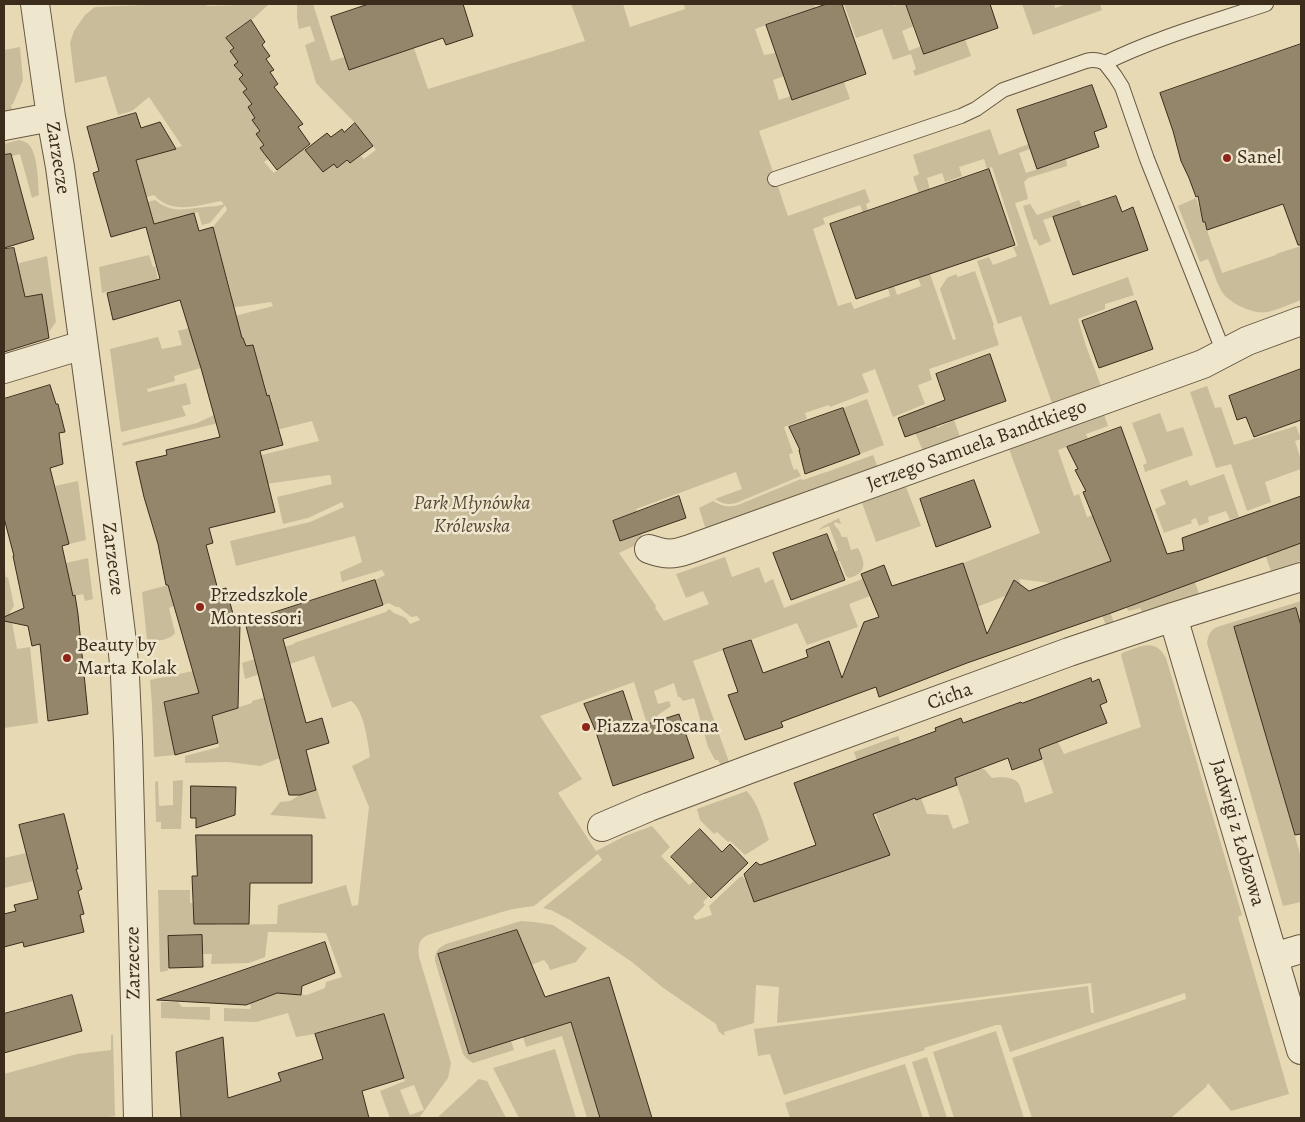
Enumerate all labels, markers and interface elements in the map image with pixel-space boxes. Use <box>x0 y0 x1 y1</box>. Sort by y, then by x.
street label: Zarzecze <box>39 120 75 196</box>
place label: Sanel <box>1237 146 1281 170</box>
marker: Sanel <box>1221 152 1233 164</box>
street label: Jerzego Samuela Bandtkiego <box>864 395 1090 497</box>
park label: Park Młynówka Królewska <box>414 492 530 539</box>
street label: Zarzecze <box>96 521 128 597</box>
place label: Przedszkole Montessori <box>210 584 308 631</box>
marker: Przedszkole Montessori <box>194 601 206 613</box>
place label: Beauty by Marta Kolak <box>77 634 177 681</box>
marker: Beauty by Marta Kolak <box>61 652 73 664</box>
street label: Cicha <box>924 678 976 716</box>
place label: Piazza Toscana <box>596 715 719 739</box>
marker: Piazza Toscana <box>580 721 592 733</box>
street label: Jadwigi z Łobzowa <box>1205 757 1269 909</box>
street label: Zarzecze <box>121 926 147 1000</box>

